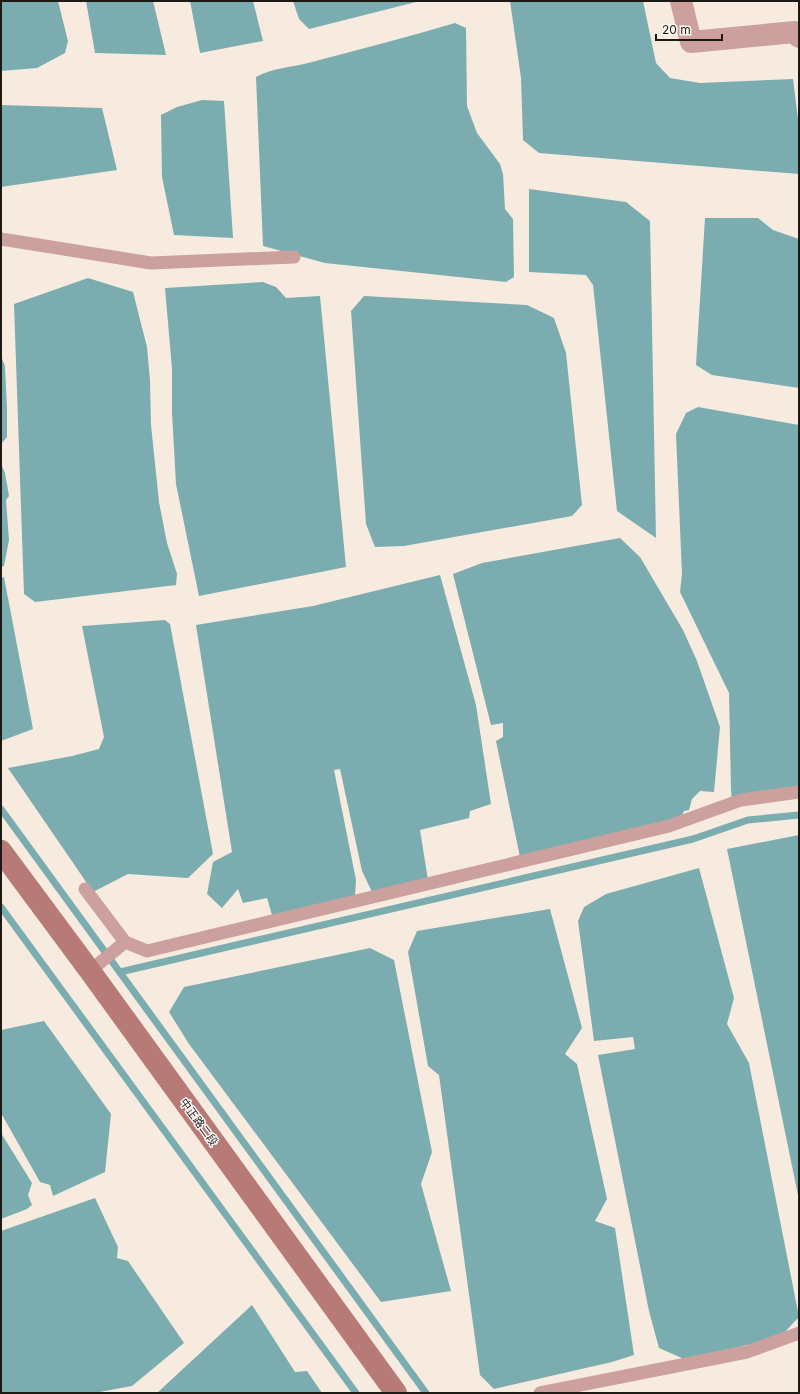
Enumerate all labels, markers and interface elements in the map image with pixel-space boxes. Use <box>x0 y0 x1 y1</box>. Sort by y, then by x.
scale bar <box>656 16 722 42</box>
text: 20 m <box>662 22 691 37</box>
street label: 中正路二段 <box>177 1096 221 1148</box>

